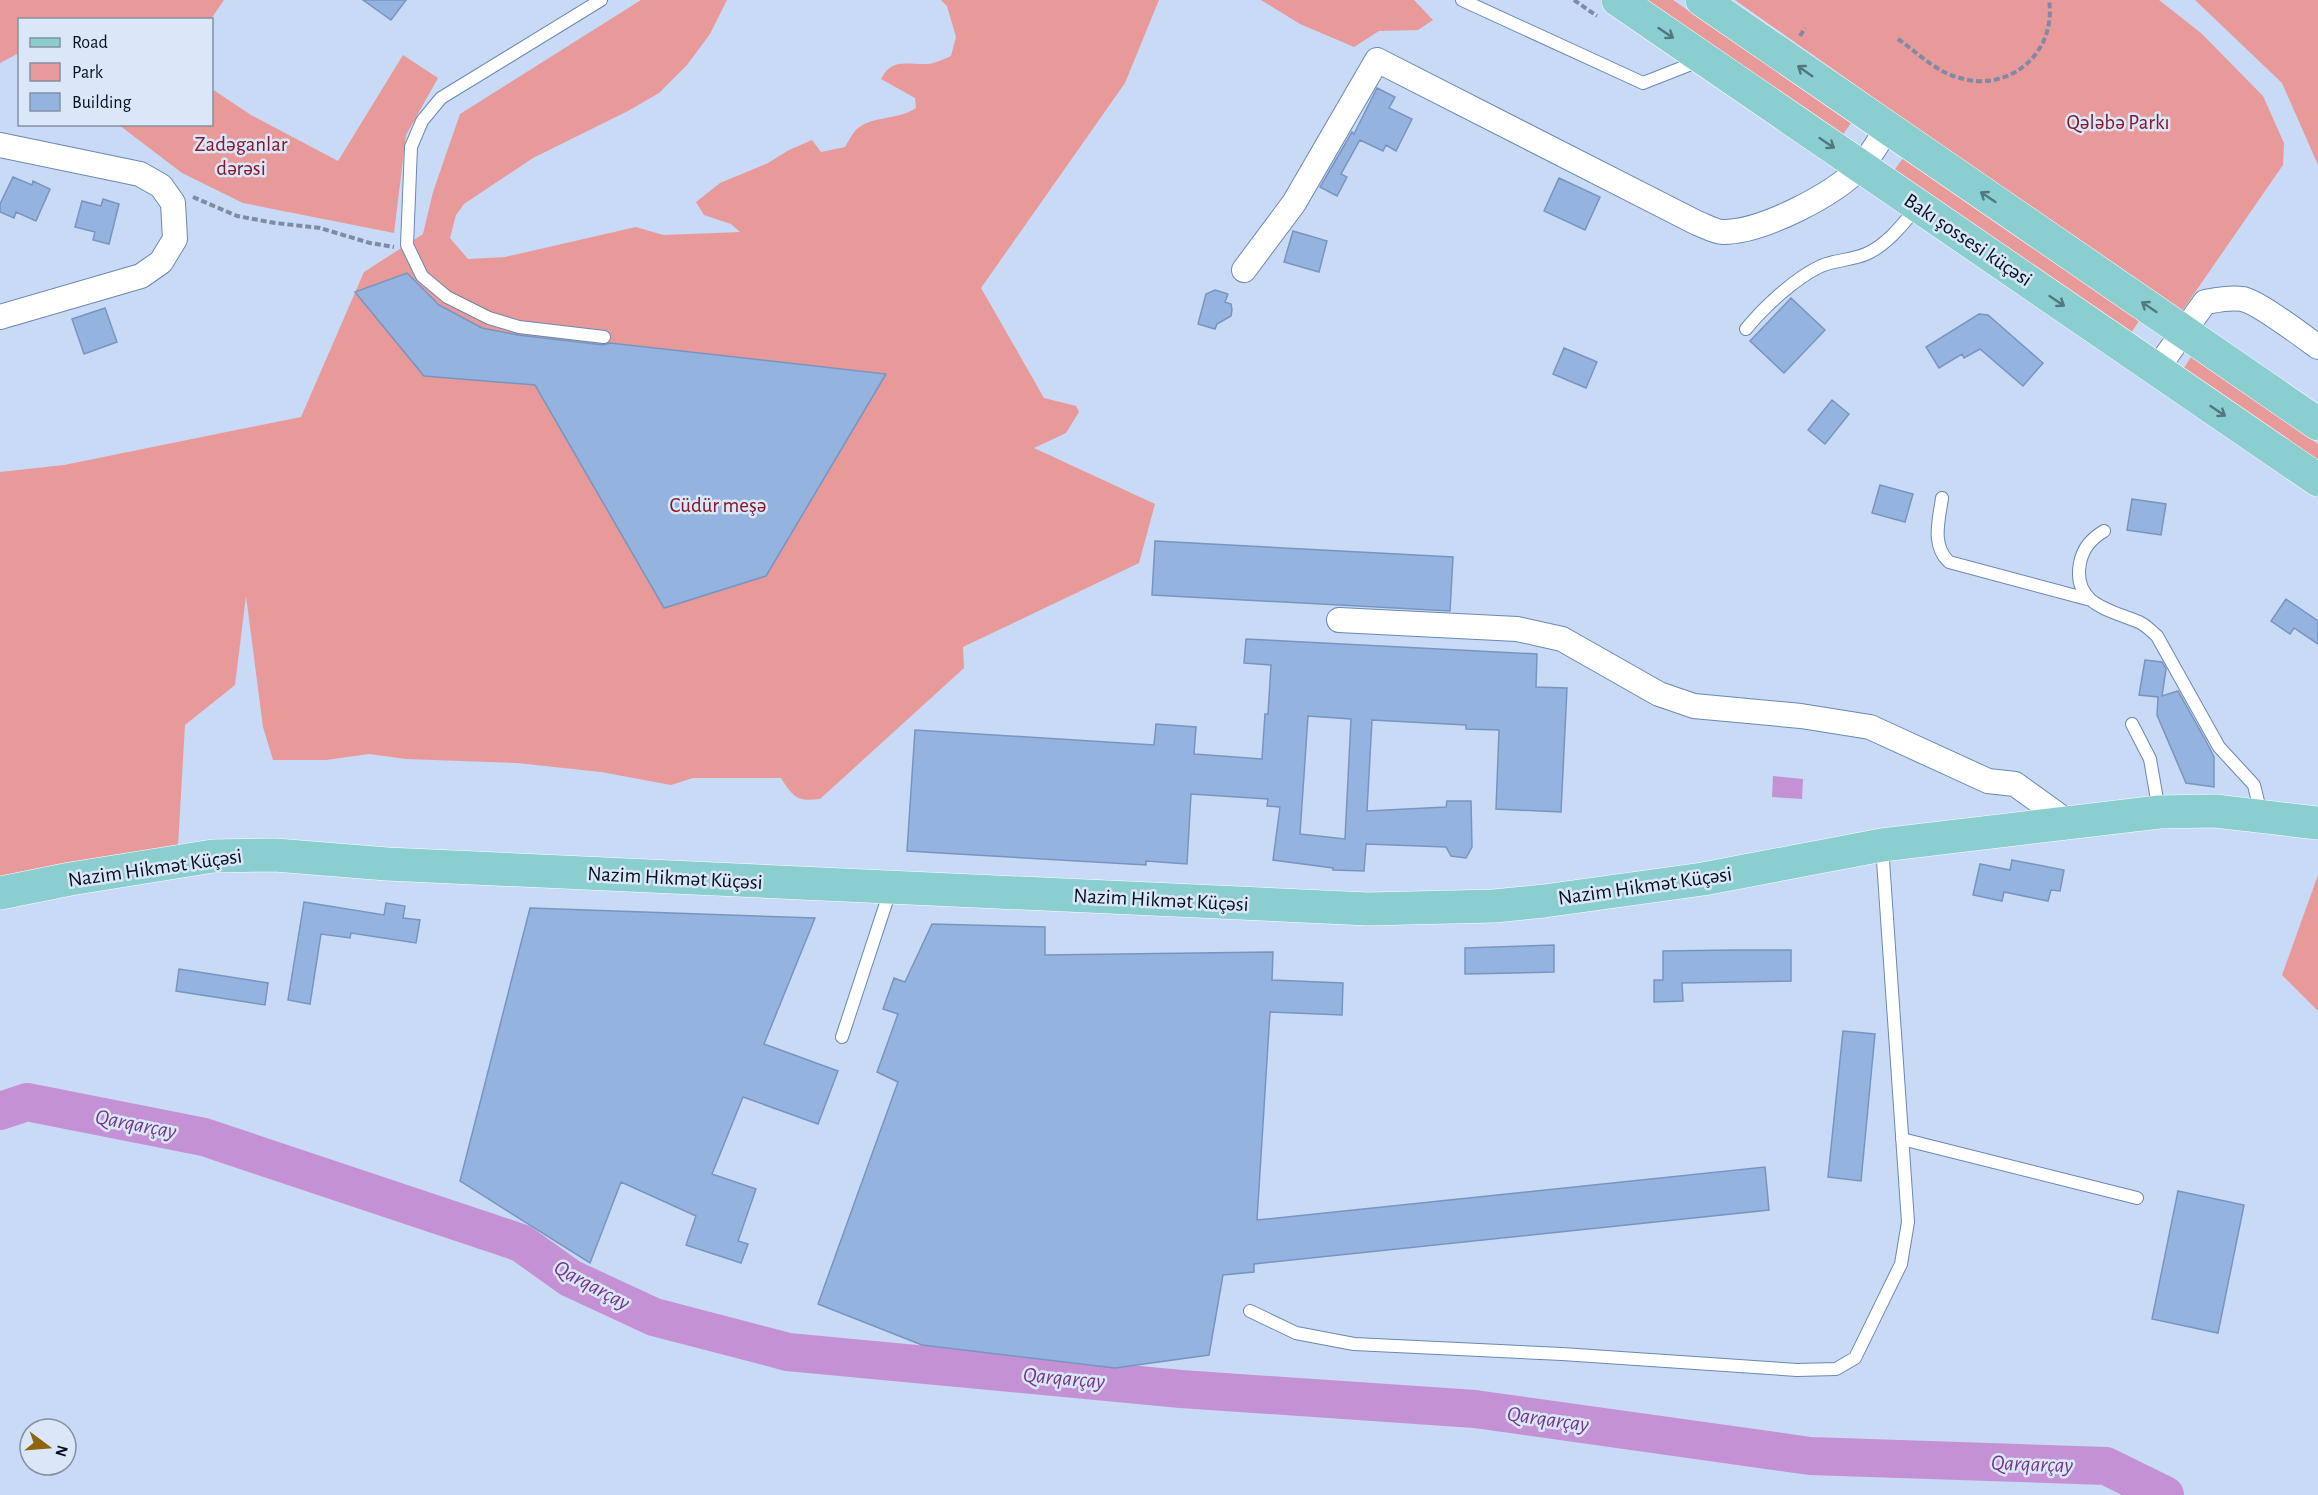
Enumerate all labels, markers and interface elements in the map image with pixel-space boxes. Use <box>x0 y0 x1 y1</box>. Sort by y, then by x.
legend <box>18 18 213 126</box>
one-way arrow <box>1657 27 1673 39</box>
text: Road <box>72 34 108 52</box>
text: Park <box>72 64 104 82</box>
one-way arrow <box>1797 65 1813 77</box>
text: Building <box>72 94 132 112</box>
park label: Qələbə Parkı <box>2066 112 2170 133</box>
park label: Zadəganlar dərəsi <box>194 134 288 179</box>
one-way arrow <box>1818 137 1834 149</box>
street label: Bakı şossesi küçəsi <box>1900 190 2036 290</box>
one-way arrow <box>1980 191 1997 203</box>
one-way arrow <box>2048 295 2064 307</box>
one-way arrow <box>2141 301 2157 313</box>
one-way arrow <box>2209 405 2225 417</box>
park label: Cüdür meşə <box>670 495 766 516</box>
street label: Nazim Hikmət Küçəsi <box>67 845 243 891</box>
street label: Nazim Hikmət Küçəsi <box>587 863 763 893</box>
street label: Nazim Hikmət Küçəsi <box>1557 863 1733 909</box>
street label: Nazim Hikmət Küçəsi <box>1073 885 1249 915</box>
water label: Qarqarçay <box>94 1105 178 1143</box>
water label: Qarqarçay <box>551 1256 633 1314</box>
water label: Qarqarçay <box>1022 1363 1106 1393</box>
water label: Qarqarçay <box>1506 1402 1590 1436</box>
north arrow <box>18 1417 78 1477</box>
text: N <box>52 1443 71 1458</box>
water label: Qarqarçay <box>1991 1452 2073 1476</box>

